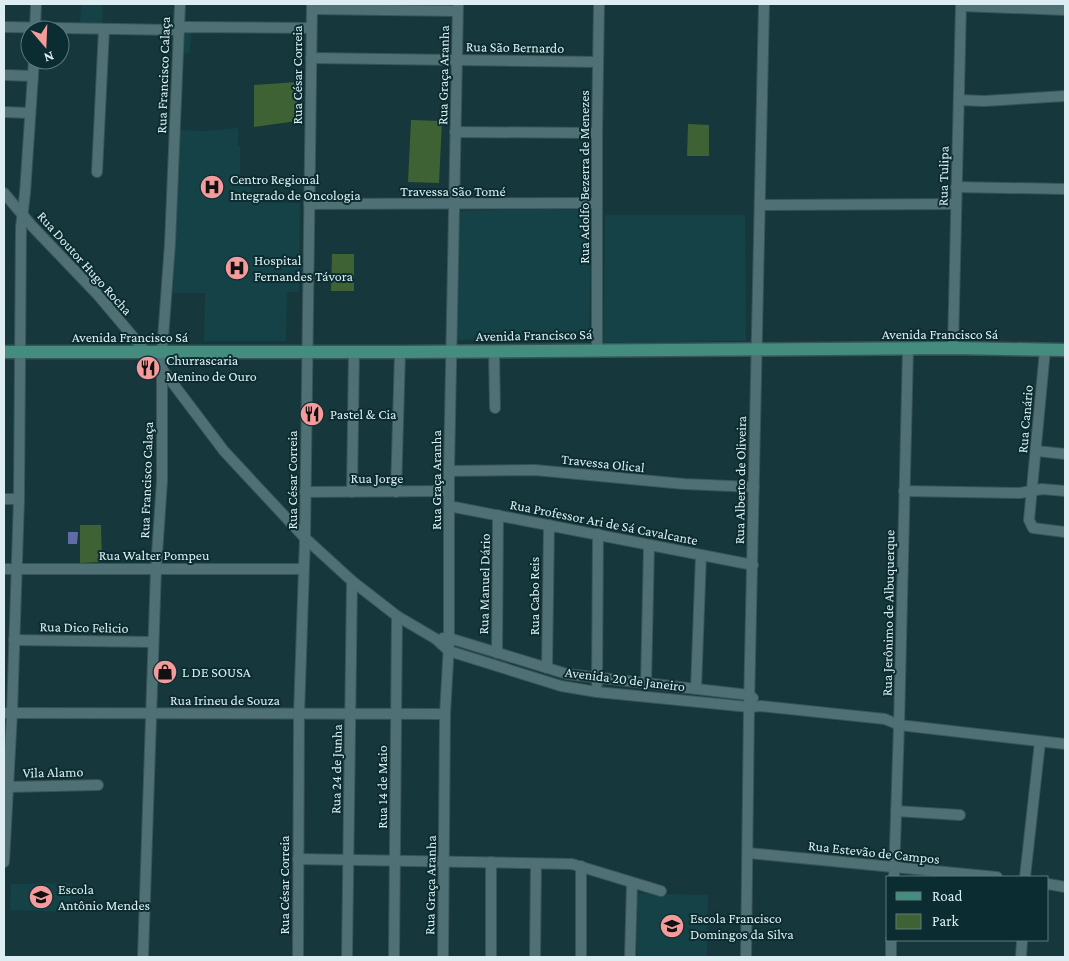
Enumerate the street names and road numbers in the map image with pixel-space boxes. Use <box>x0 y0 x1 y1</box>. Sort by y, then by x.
street label: Rua Francisco Calaça <box>153 16 173 134</box>
street label: Rua Graça Aranha <box>434 24 452 125</box>
street label: Rua César Correia <box>289 25 305 125</box>
street label: Rua São Bernardo <box>466 38 564 56</box>
street label: Rua Adolfo Bezerra de Menezes <box>576 90 592 264</box>
street label: Rua Tulipa <box>934 145 952 206</box>
street label: Travessa São Tomé <box>400 183 506 199</box>
street label: Rua Doutor Hugo Rocha <box>34 208 136 319</box>
street label: Avenida Francisco Sá <box>476 326 593 344</box>
street label: Avenida Francisco Sá <box>882 326 999 342</box>
street label: Avenida Francisco Sá <box>72 329 189 345</box>
street label: Rua Canário <box>1014 384 1036 454</box>
street label: Rua Alberto de Oliveira <box>731 415 749 544</box>
street label: Rua Francisco Calaça <box>136 421 156 539</box>
street label: Rua César Correia <box>284 430 300 530</box>
street label: Rua Graça Aranha <box>428 430 444 530</box>
street label: Travessa Olical <box>560 451 646 475</box>
street label: Rua Jorge <box>351 470 403 486</box>
street label: Rua Professor Ari de Sá Cavalcante <box>509 496 699 548</box>
street label: Rua Jerônimo de Albuquerque <box>879 530 897 696</box>
street label: Rua Manuel Dário <box>475 533 493 635</box>
street label: Rua Walter Pompeu <box>99 547 210 563</box>
street label: Rua Cabo Reis <box>526 557 542 635</box>
street label: Rua Dico Felicio <box>39 618 129 636</box>
street label: Avenida 20 de Janeiro <box>564 664 686 694</box>
street label: Rua Irineu de Souza <box>170 692 281 708</box>
street label: Rua 24 de Junha <box>327 723 345 814</box>
street label: Rua 14 de Maio <box>374 745 390 829</box>
street label: Vila Alamo <box>23 763 83 781</box>
street label: Rua Graça Aranha <box>421 834 439 935</box>
street label: Rua César Correia <box>276 835 292 935</box>
street label: Rua Estevão de Campos <box>807 837 941 867</box>

